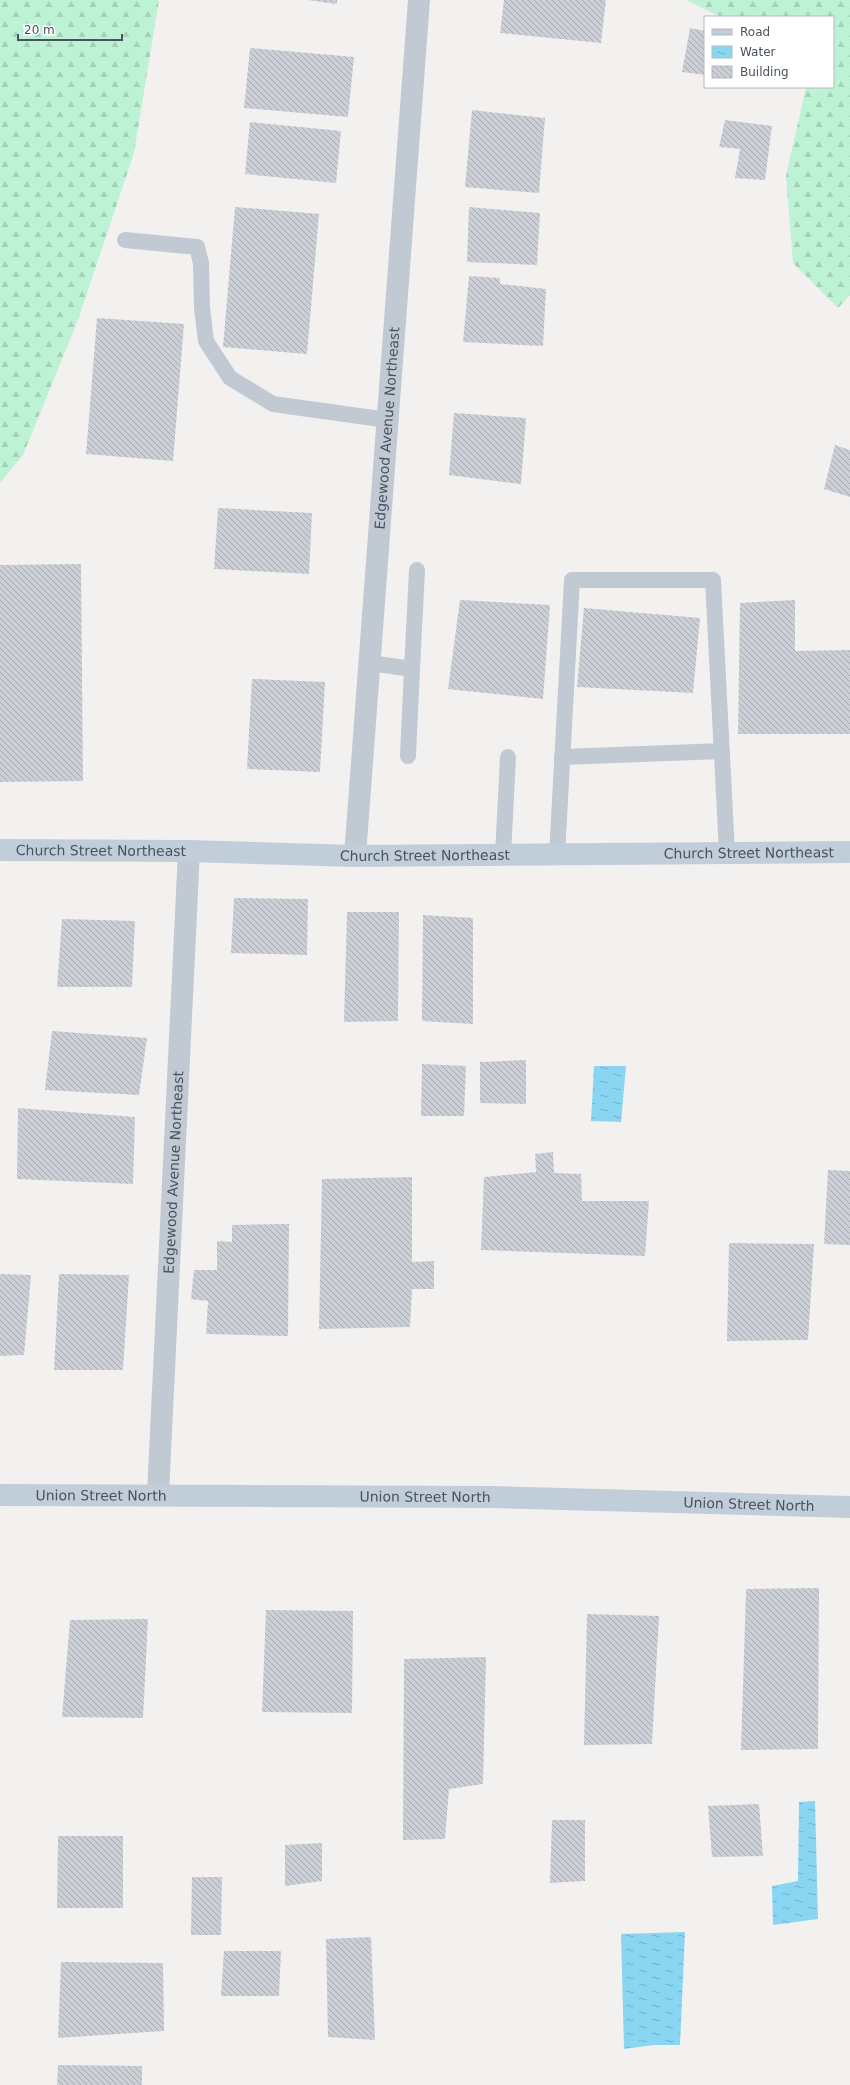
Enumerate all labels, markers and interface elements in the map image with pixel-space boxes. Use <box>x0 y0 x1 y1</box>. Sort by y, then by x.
scale bar <box>18 16 122 42</box>
legend <box>704 16 834 88</box>
text: 20 m <box>24 23 55 37</box>
text: Road <box>740 25 770 39</box>
text: Water <box>740 45 776 59</box>
text: Building <box>740 65 789 79</box>
street label: Edgewood Avenue Northeast <box>371 326 403 530</box>
street label: Church Street Northeast <box>16 842 187 859</box>
street label: Church Street Northeast <box>664 844 835 862</box>
street label: Church Street Northeast <box>340 847 511 864</box>
street label: Edgewood Avenue Northeast <box>161 1070 186 1274</box>
street label: Union Street North <box>35 1487 167 1504</box>
street label: Union Street North <box>359 1488 491 1505</box>
street label: Union Street North <box>683 1494 815 1514</box>

